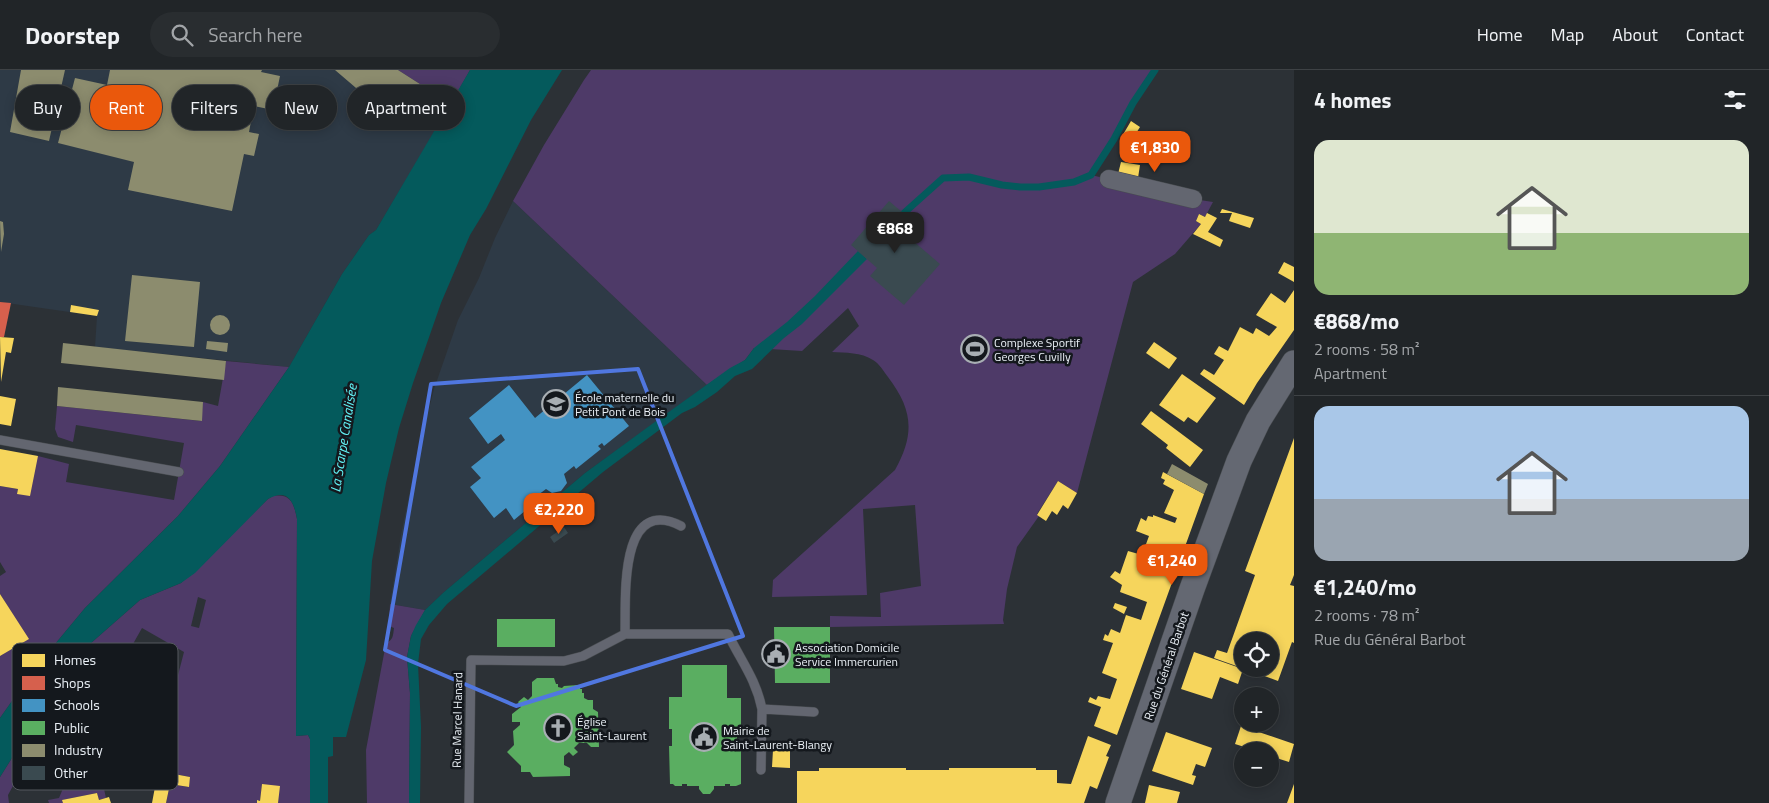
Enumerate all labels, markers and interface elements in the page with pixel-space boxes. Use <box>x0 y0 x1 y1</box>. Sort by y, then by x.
search box <box>150 12 500 57</box>
text: Doorstep <box>25 17 120 53</box>
text: Search here <box>208 20 302 49</box>
icon: search <box>168 21 196 49</box>
text: Home <box>1477 21 1523 48</box>
text: Map <box>1551 21 1584 48</box>
text: About <box>1612 21 1658 48</box>
text: Contact <box>1686 21 1744 48</box>
text: 4 homes <box>1314 84 1391 116</box>
chip: Buy <box>15 85 80 130</box>
chip: Rent <box>90 85 162 130</box>
chip: Filters <box>172 85 256 130</box>
chip: New <box>266 85 337 130</box>
chip: Apartment <box>347 85 465 130</box>
icon: filters <box>1721 86 1749 114</box>
pin: €1,830 <box>1114 131 1196 173</box>
text: €1,830 <box>1130 135 1180 159</box>
icon: home <box>1487 173 1577 263</box>
pin: €868 <box>865 212 925 254</box>
text: €868 <box>877 216 913 240</box>
text: €868/mo <box>1314 305 1399 337</box>
place label: Complexe Sportif Georges Cuvilly <box>994 333 1080 366</box>
sports icon: Complexe Sportif Georges Cuvilly <box>960 334 990 364</box>
text: 2 rooms · 58 m² <box>1314 337 1419 361</box>
text: Apartment <box>1314 361 1387 385</box>
water label: La Scarpe Canalisée <box>324 381 362 494</box>
place label: École maternelle du Petit Pont de Bois <box>575 388 674 421</box>
school or university icon: École maternelle du Petit Pont de Bois <box>541 389 571 419</box>
icon: home <box>1487 438 1577 528</box>
pin: €2,220 <box>518 492 600 535</box>
text: €2,220 <box>534 497 584 521</box>
pin: €1,240 <box>1131 544 1213 586</box>
text: €1,240 <box>1147 548 1197 572</box>
text: €1,240/mo <box>1314 571 1416 603</box>
text: 2 rooms · 78 m² <box>1314 603 1419 627</box>
street label: Rue du Général Barbot <box>1139 608 1194 723</box>
text: Rue du Général Barbot <box>1314 627 1466 651</box>
map controls <box>1234 632 1279 787</box>
button: locate <box>1234 632 1279 677</box>
place label: Association Domicile Service Immercurien <box>795 638 899 671</box>
public building icon: Association Domicile Service Immercurien <box>761 639 791 669</box>
legend <box>12 643 178 790</box>
text: Homes <box>54 649 96 670</box>
text: Shops <box>54 672 90 693</box>
street label: Rue Marcel Hanard <box>447 672 467 768</box>
button: + <box>1234 687 1279 732</box>
text: Schools <box>54 694 100 715</box>
place label: Église Saint-Laurent <box>577 712 647 745</box>
church icon: Église Saint-Laurent <box>543 713 573 743</box>
text: Public <box>54 717 90 738</box>
place label: Mairie de Saint-Laurent-Blangy <box>723 721 832 754</box>
public building icon: Mairie de Saint-Laurent-Blangy <box>689 722 719 752</box>
text: Industry <box>54 739 103 760</box>
button: − <box>1234 742 1279 787</box>
text: Other <box>54 762 88 783</box>

